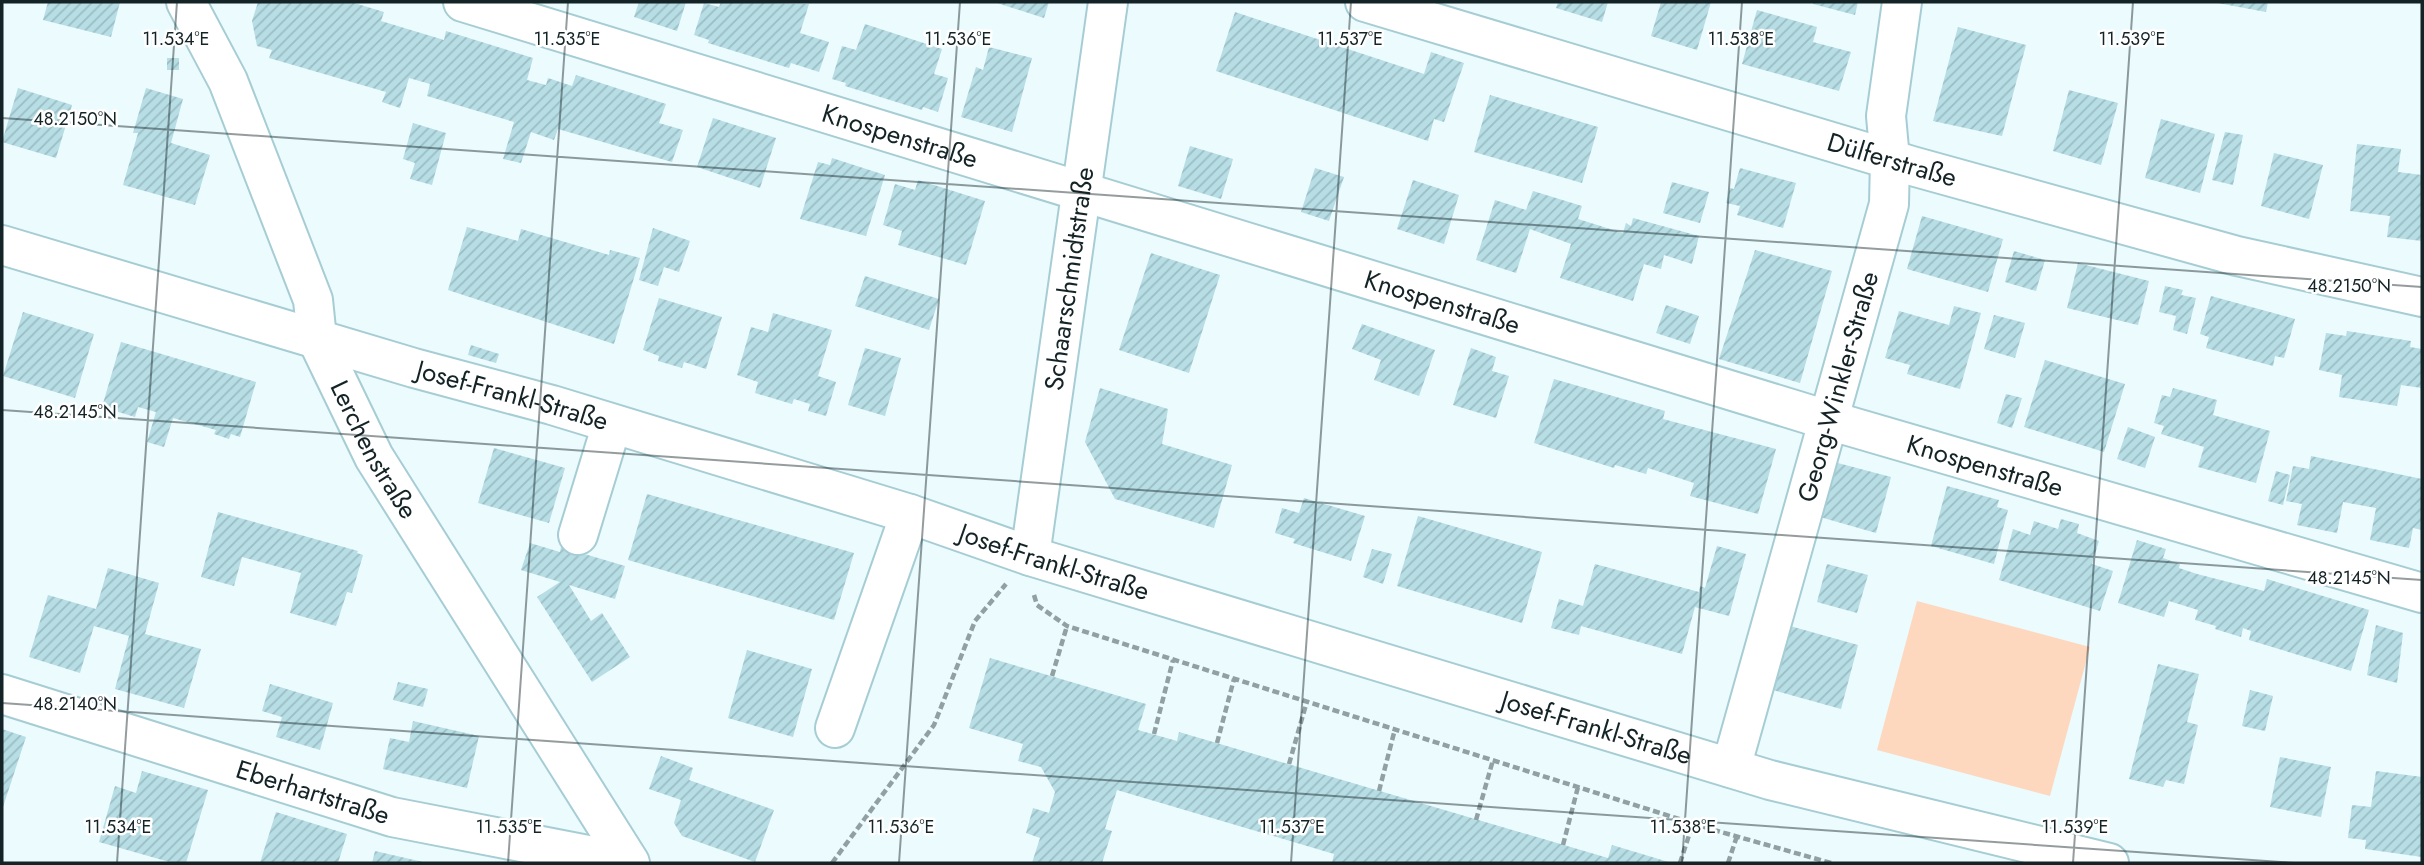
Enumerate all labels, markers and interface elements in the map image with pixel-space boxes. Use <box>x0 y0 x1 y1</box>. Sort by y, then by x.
text: 11.534°E <box>143 26 209 52</box>
text: 11.535°E <box>534 26 600 52</box>
text: 11.536°E <box>925 26 991 52</box>
text: 11.537°E <box>1317 26 1383 52</box>
text: 11.538°E <box>1708 26 1774 52</box>
text: 11.539°E <box>2099 26 2165 52</box>
street label: Knospenstraße <box>817 94 983 178</box>
text: 48.2150°N <box>33 106 117 132</box>
street label: Dülferstraße <box>1823 123 1961 196</box>
street label: Schaarschmidtstraße <box>1035 165 1104 393</box>
street label: Knospenstraße <box>1359 260 1525 344</box>
street label: Georg-Winkler-Straße <box>1787 267 1888 506</box>
text: 48.2150°N <box>2307 273 2391 299</box>
street label: Josef-Frankl-Straße <box>409 350 613 440</box>
street label: Lerchenstraße <box>321 374 427 526</box>
text: 48.2145°N <box>33 399 117 425</box>
street label: Knospenstraße <box>1902 425 2068 506</box>
street label: Josef-Frankl-Straße <box>951 513 1154 610</box>
text: 48.2145°N <box>2307 565 2391 591</box>
street label: Josef-Frankl-Straße <box>1493 680 1697 774</box>
text: 48.2140°N <box>33 691 117 717</box>
street label: Eberhartstraße <box>231 750 394 834</box>
text: 11.534°E <box>85 814 151 840</box>
text: 11.535°E <box>476 814 542 840</box>
text: 11.536°E <box>868 814 934 840</box>
text: 11.537°E <box>1259 814 1325 840</box>
text: 11.538°E <box>1650 814 1716 840</box>
text: 11.539°E <box>2042 814 2108 840</box>

